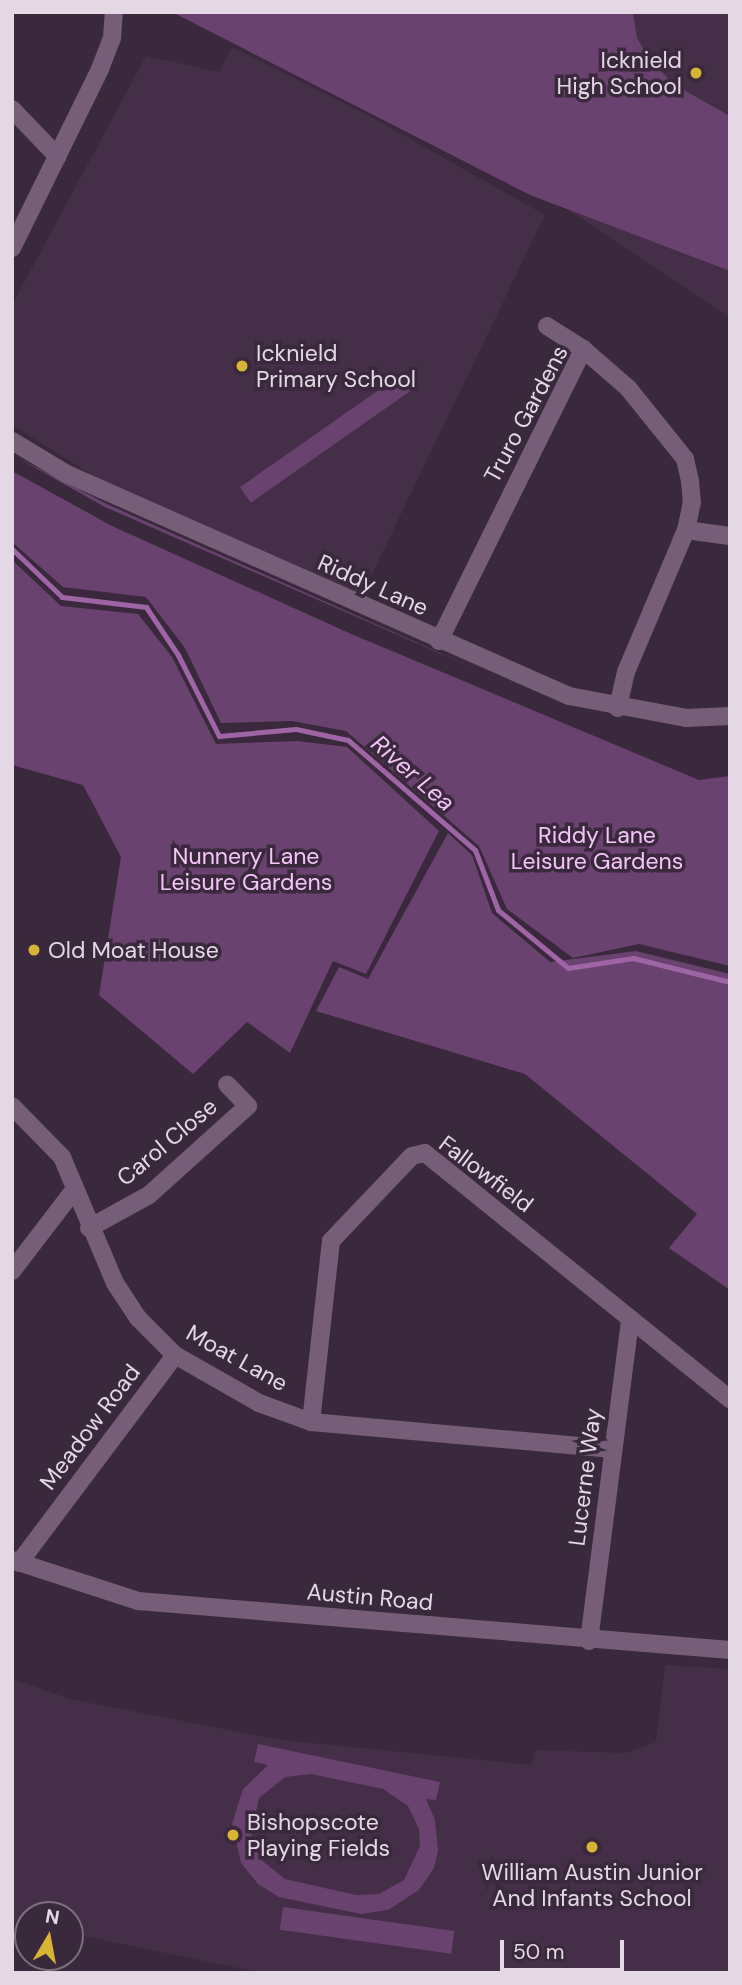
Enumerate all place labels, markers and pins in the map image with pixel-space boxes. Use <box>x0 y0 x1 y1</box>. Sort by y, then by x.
place label: Icknield High School <box>557 46 682 100</box>
marker: Icknield High School <box>688 65 704 81</box>
place label: Icknield Primary School <box>256 339 416 393</box>
marker: Icknield Primary School <box>234 358 250 374</box>
place label: Old Moat House <box>48 936 219 964</box>
marker: Old Moat House <box>26 942 42 958</box>
place label: Bishopscote Playing Fields <box>247 1808 390 1862</box>
marker: Bishopscote Playing Fields <box>225 1827 241 1843</box>
marker: William Austin Junior And Infants School <box>584 1839 600 1855</box>
place label: William Austin Junior And Infants School <box>481 1858 703 1912</box>

